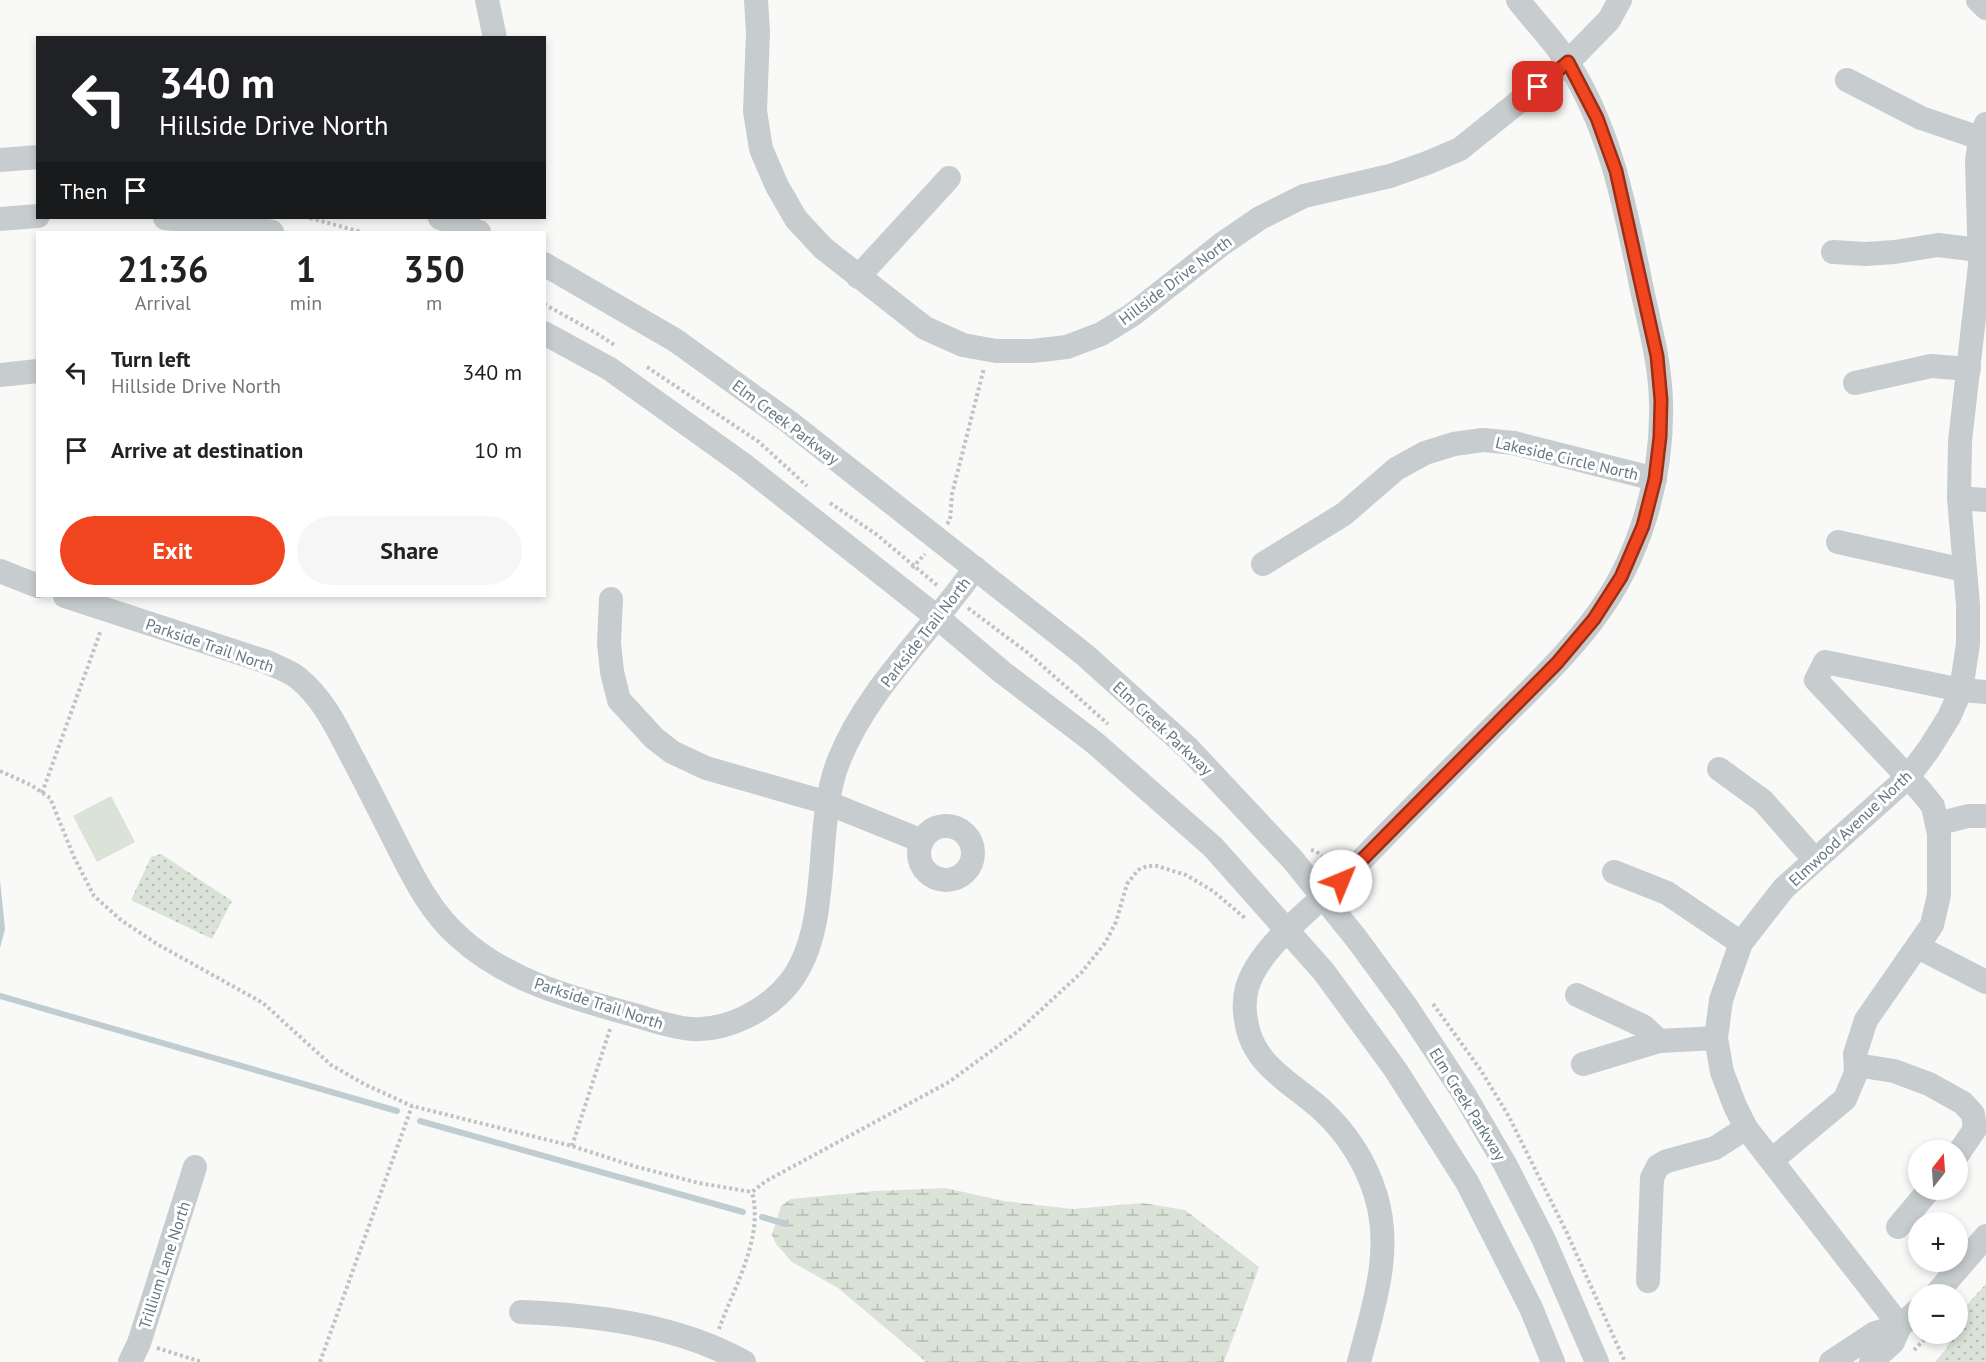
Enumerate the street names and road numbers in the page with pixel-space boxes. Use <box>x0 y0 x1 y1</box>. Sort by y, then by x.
street label: Hillside Drive North <box>1115 231 1235 329</box>
street label: Elm Creek Parkway <box>728 375 844 469</box>
street label: Lakeside Circle North <box>1494 432 1640 484</box>
street label: Parkside Trail North <box>876 573 974 691</box>
street label: Parkside Trail North <box>143 614 277 676</box>
street label: Elm Creek Parkway <box>1109 677 1217 780</box>
street label: Elmwood Avenue North <box>1784 766 1916 890</box>
street label: Parkside Trail North <box>532 973 666 1033</box>
street label: Elm Creek Parkway <box>1425 1044 1511 1164</box>
street label: Trillium Lane North <box>134 1199 194 1331</box>

